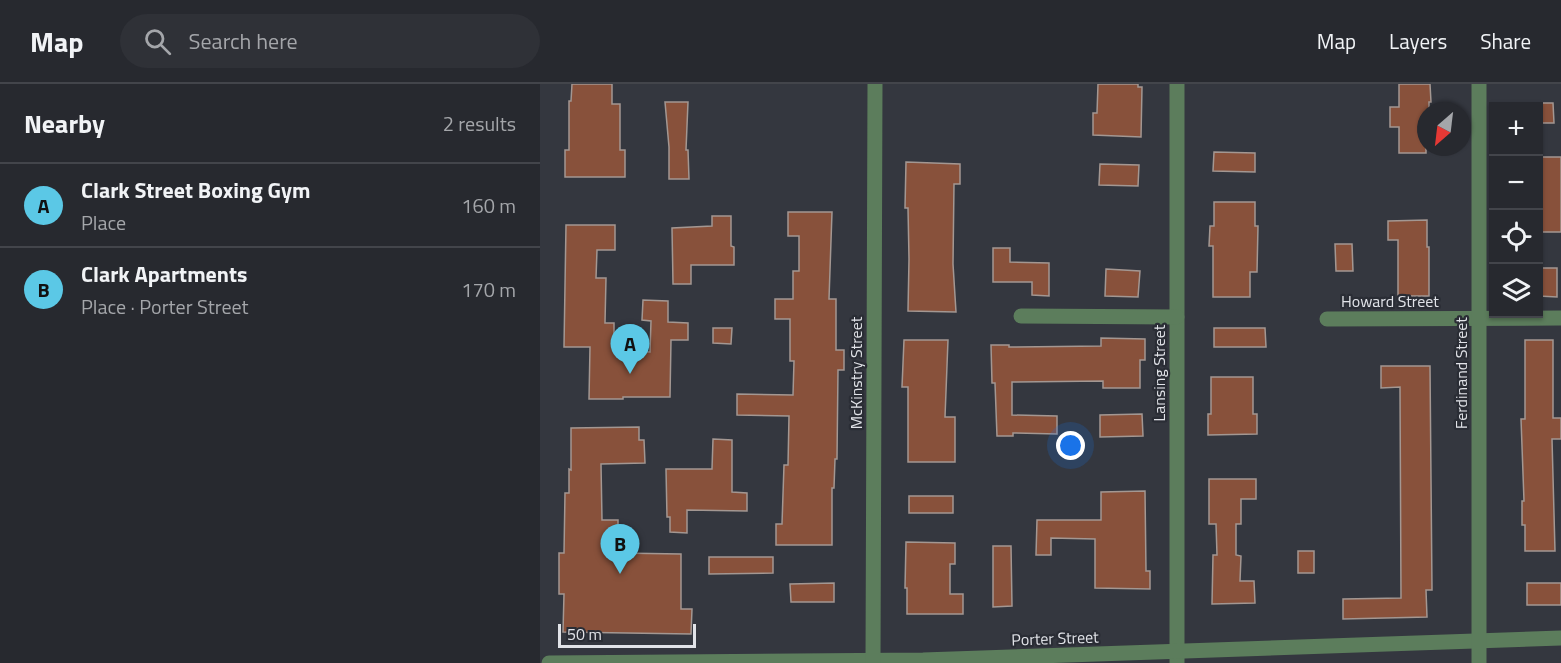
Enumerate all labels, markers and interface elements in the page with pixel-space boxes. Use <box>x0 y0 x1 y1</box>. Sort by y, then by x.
search box <box>120 14 540 68</box>
text: Map <box>30 20 84 63</box>
text: Search here <box>189 24 298 58</box>
icon: search <box>141 25 174 58</box>
text: Map <box>1317 25 1356 57</box>
text: Layers <box>1389 25 1447 57</box>
text: Share <box>1480 25 1531 57</box>
north arrow <box>1417 102 1471 156</box>
map controls <box>1489 102 1543 318</box>
button: + <box>1489 102 1543 156</box>
text: Nearby <box>24 104 105 143</box>
text: 2 results <box>443 108 516 139</box>
button: − <box>1489 156 1543 210</box>
text: Clark Street Boxing Gym <box>81 173 310 207</box>
text: A <box>37 190 50 221</box>
text: 160 m <box>461 190 516 221</box>
text: Place <box>81 207 126 238</box>
button: locate <box>1489 210 1543 264</box>
text: Clark Apartments <box>81 257 247 291</box>
button: layers <box>1489 264 1543 318</box>
text: B <box>37 274 50 305</box>
text: 170 m <box>461 274 516 305</box>
street label: Howard Street <box>1341 289 1439 313</box>
text: Place · Porter Street <box>81 291 249 322</box>
street label: McKinstry Street <box>844 316 868 429</box>
street label: Ferdinand Street <box>1449 317 1473 429</box>
pin: A <box>610 324 650 374</box>
street label: Lansing Street <box>1147 324 1171 421</box>
your location <box>1056 431 1085 460</box>
pin: B <box>600 524 640 574</box>
scale bar <box>558 621 696 648</box>
text: 50 m <box>567 622 602 646</box>
street label: Porter Street <box>1011 624 1099 652</box>

